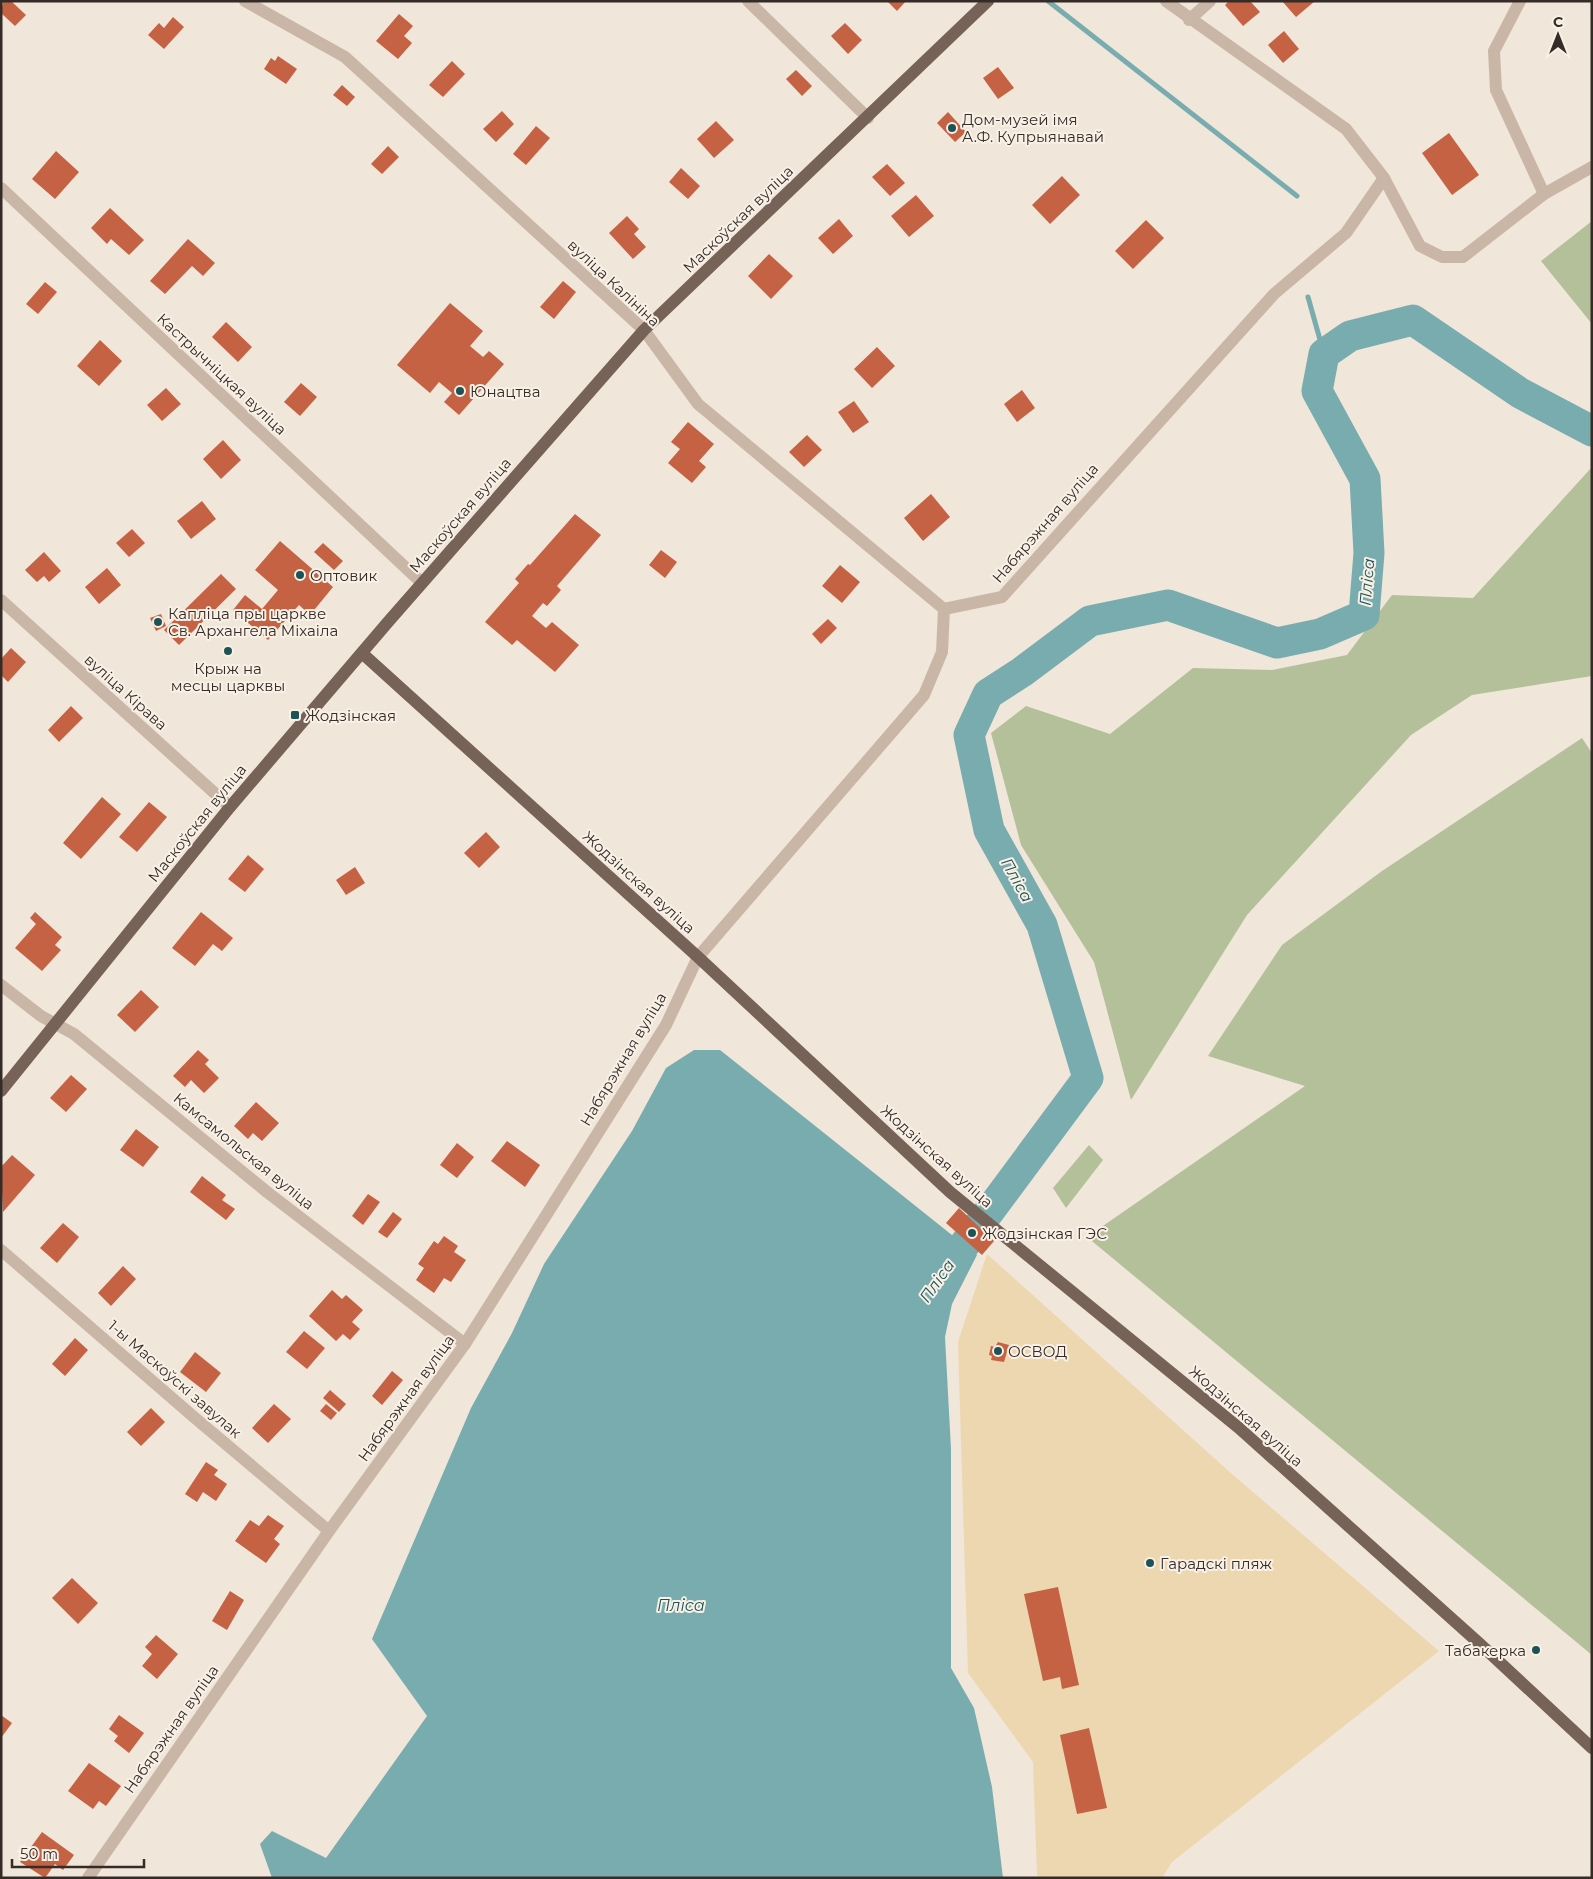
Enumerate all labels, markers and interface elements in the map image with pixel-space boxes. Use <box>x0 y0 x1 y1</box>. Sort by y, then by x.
north arrow <box>1533 10 1583 60</box>
text: С <box>1553 13 1563 31</box>
place label: Дом-музей імя А.Ф. Купрыянавай <box>962 110 1104 146</box>
marker: Дом-музей імя А.Ф. Купрыянавай <box>946 122 958 134</box>
street label: Маскоўская вуліца <box>679 161 797 277</box>
street label: вуліца Калініна <box>564 235 664 331</box>
street label: Кастрычніцкая вуліца <box>153 309 291 439</box>
place label: Юнацтва <box>470 382 540 401</box>
marker: Юнацтва <box>454 385 466 397</box>
street label: Маскоўская вуліца <box>405 454 515 576</box>
street label: Набярэжная вуліца <box>988 459 1102 587</box>
water label: Пліса <box>1355 557 1379 607</box>
place label: Оптовик <box>310 566 378 585</box>
marker: Оптовик <box>294 569 306 581</box>
place label: Капліца пры царкве Св. Архангела Міхаіла <box>168 604 338 640</box>
marker: Капліца пры царкве Св. Архангела Міхаіла <box>152 616 164 628</box>
marker: Крыж на месцы царквы <box>222 645 234 657</box>
street label: вуліца Кірава <box>81 650 171 734</box>
place label: Крыж на месцы царквы <box>171 659 285 695</box>
place label: Жодзінская <box>305 706 396 725</box>
marker: Жодзінская <box>289 709 301 721</box>
street label: Маскоўская вуліца <box>144 760 250 886</box>
street label: Жодзінская вуліца <box>579 827 699 937</box>
water label: Пліса <box>997 854 1037 906</box>
street label: Набярэжная вуліца <box>576 989 670 1129</box>
street label: Камсамольская вуліца <box>170 1088 318 1214</box>
street label: Жодзінская вуліца <box>877 1101 997 1211</box>
place label: Жодзінская ГЭС <box>982 1224 1107 1243</box>
marker: Жодзінская ГЭС <box>966 1227 978 1239</box>
water label: Пліса <box>916 1256 958 1306</box>
street label: 1-ы Маскоўскі завулак <box>104 1316 246 1442</box>
street label: Набярэжная вуліца <box>354 1331 458 1465</box>
place label: ОСВОД <box>1008 1342 1067 1361</box>
marker: ОСВОД <box>992 1345 1004 1357</box>
street label: Жодзінская вуліца <box>1185 1361 1307 1471</box>
place label: Гарадскі пляж <box>1160 1554 1273 1573</box>
marker: Гарадскі пляж <box>1144 1557 1156 1569</box>
water label: Пліса <box>657 1596 705 1615</box>
place label: Табакерка <box>1445 1641 1526 1660</box>
marker: Табакерка <box>1530 1644 1542 1656</box>
street label: Набярэжная вуліца <box>120 1661 222 1797</box>
scale bar <box>12 1836 145 1868</box>
text: 50 m <box>20 1844 58 1863</box>

